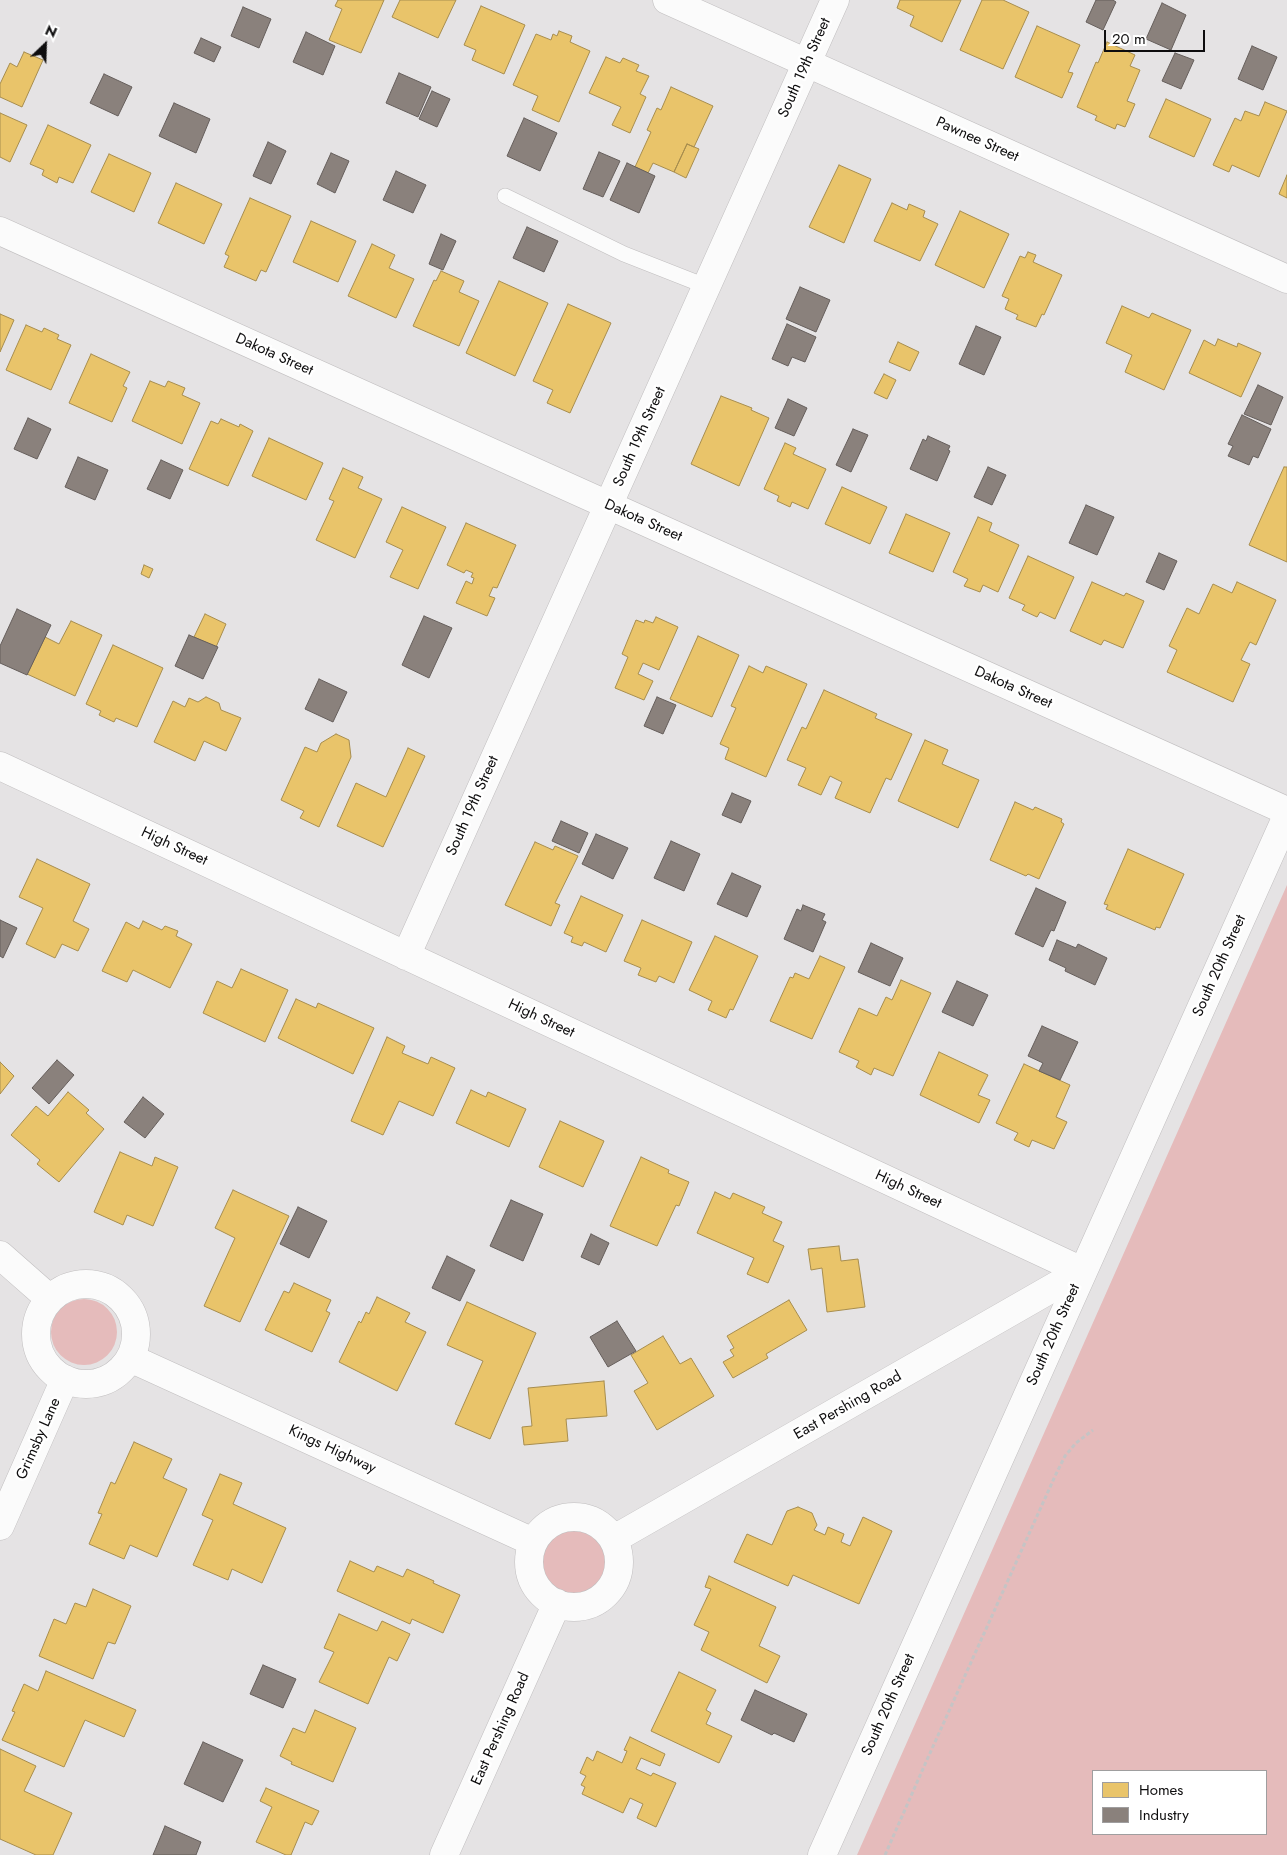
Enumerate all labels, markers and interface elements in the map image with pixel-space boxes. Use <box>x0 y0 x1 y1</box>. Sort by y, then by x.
street label: South 19th Street <box>775 15 835 121</box>
north arrow <box>20 20 70 70</box>
text: N <box>42 20 60 43</box>
scale bar <box>1107 20 1208 52</box>
text: 20 m <box>1112 28 1146 50</box>
street label: Pawnee Street <box>933 114 1021 166</box>
street label: Dakota Street <box>232 330 316 380</box>
street label: South 19th Street <box>610 384 670 490</box>
street label: Dakota Street <box>601 496 685 546</box>
street label: Dakota Street <box>971 663 1055 713</box>
street label: South 19th Street <box>443 753 503 859</box>
street label: High Street <box>138 824 210 870</box>
street label: South 20th Street <box>1189 912 1251 1020</box>
street label: High Street <box>505 996 577 1042</box>
street label: High Street <box>872 1167 944 1213</box>
street label: South 20th Street <box>1023 1281 1085 1389</box>
street label: East Pershing Road <box>791 1368 905 1444</box>
street label: Grimsby Lane <box>13 1395 65 1483</box>
street label: Kings Highway <box>285 1422 379 1478</box>
street label: South 20th Street <box>858 1651 920 1759</box>
street label: East Pershing Road <box>468 1670 534 1788</box>
legend <box>1092 1770 1267 1835</box>
text: Homes <box>1139 1779 1183 1801</box>
text: Industry <box>1139 1804 1189 1826</box>

